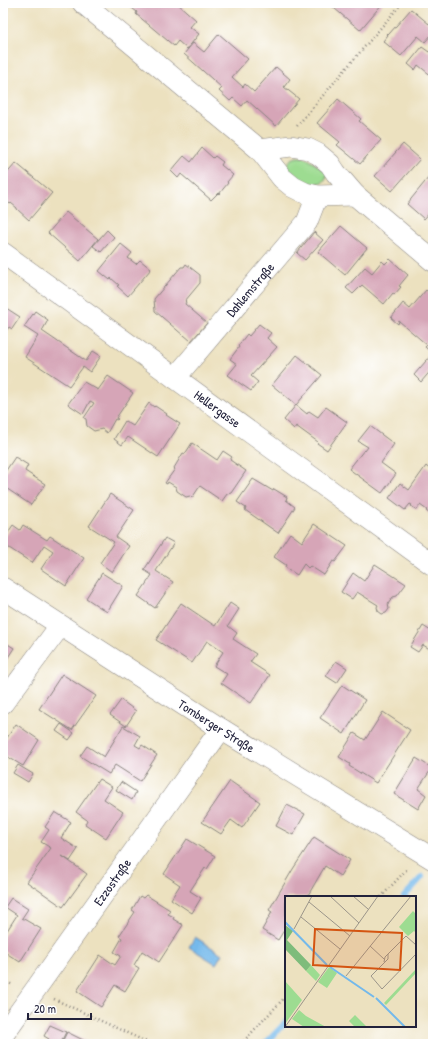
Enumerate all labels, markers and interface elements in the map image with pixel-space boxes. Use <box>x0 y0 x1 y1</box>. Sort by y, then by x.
street label: Dahlemstraße <box>222 258 278 320</box>
street label: Hellergasse <box>191 386 244 432</box>
street label: Tomberger Straße <box>175 695 258 757</box>
street label: Ezzostraße <box>89 855 135 909</box>
inset map <box>285 896 416 1027</box>
scale bar <box>28 995 91 1021</box>
text: 20 m <box>34 1000 56 1017</box>

